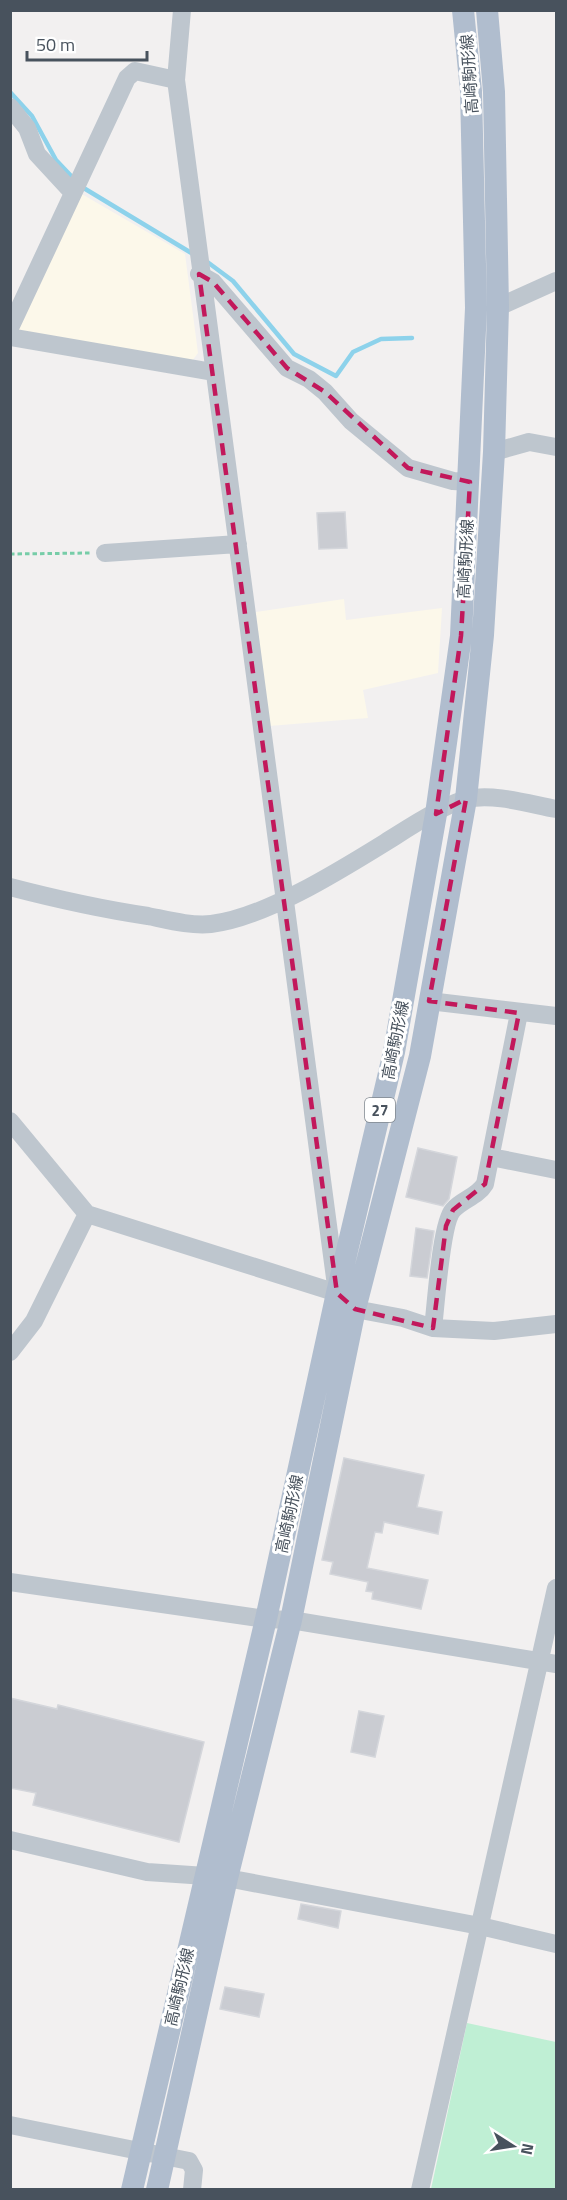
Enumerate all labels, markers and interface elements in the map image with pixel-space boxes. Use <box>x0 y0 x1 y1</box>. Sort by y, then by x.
scale bar <box>27 24 147 62</box>
text: 50 m <box>36 31 75 58</box>
street label: 高崎駒形線 <box>454 33 484 115</box>
street label: 高崎駒形線 <box>451 518 479 600</box>
street label: 高崎駒形線 <box>376 998 414 1082</box>
road number: 27 <box>365 1098 395 1122</box>
street label: 高崎駒形線 <box>269 1472 309 1556</box>
street label: 高崎駒形線 <box>158 1945 200 2029</box>
north arrow <box>483 2116 543 2176</box>
text: N <box>515 2141 541 2157</box>

